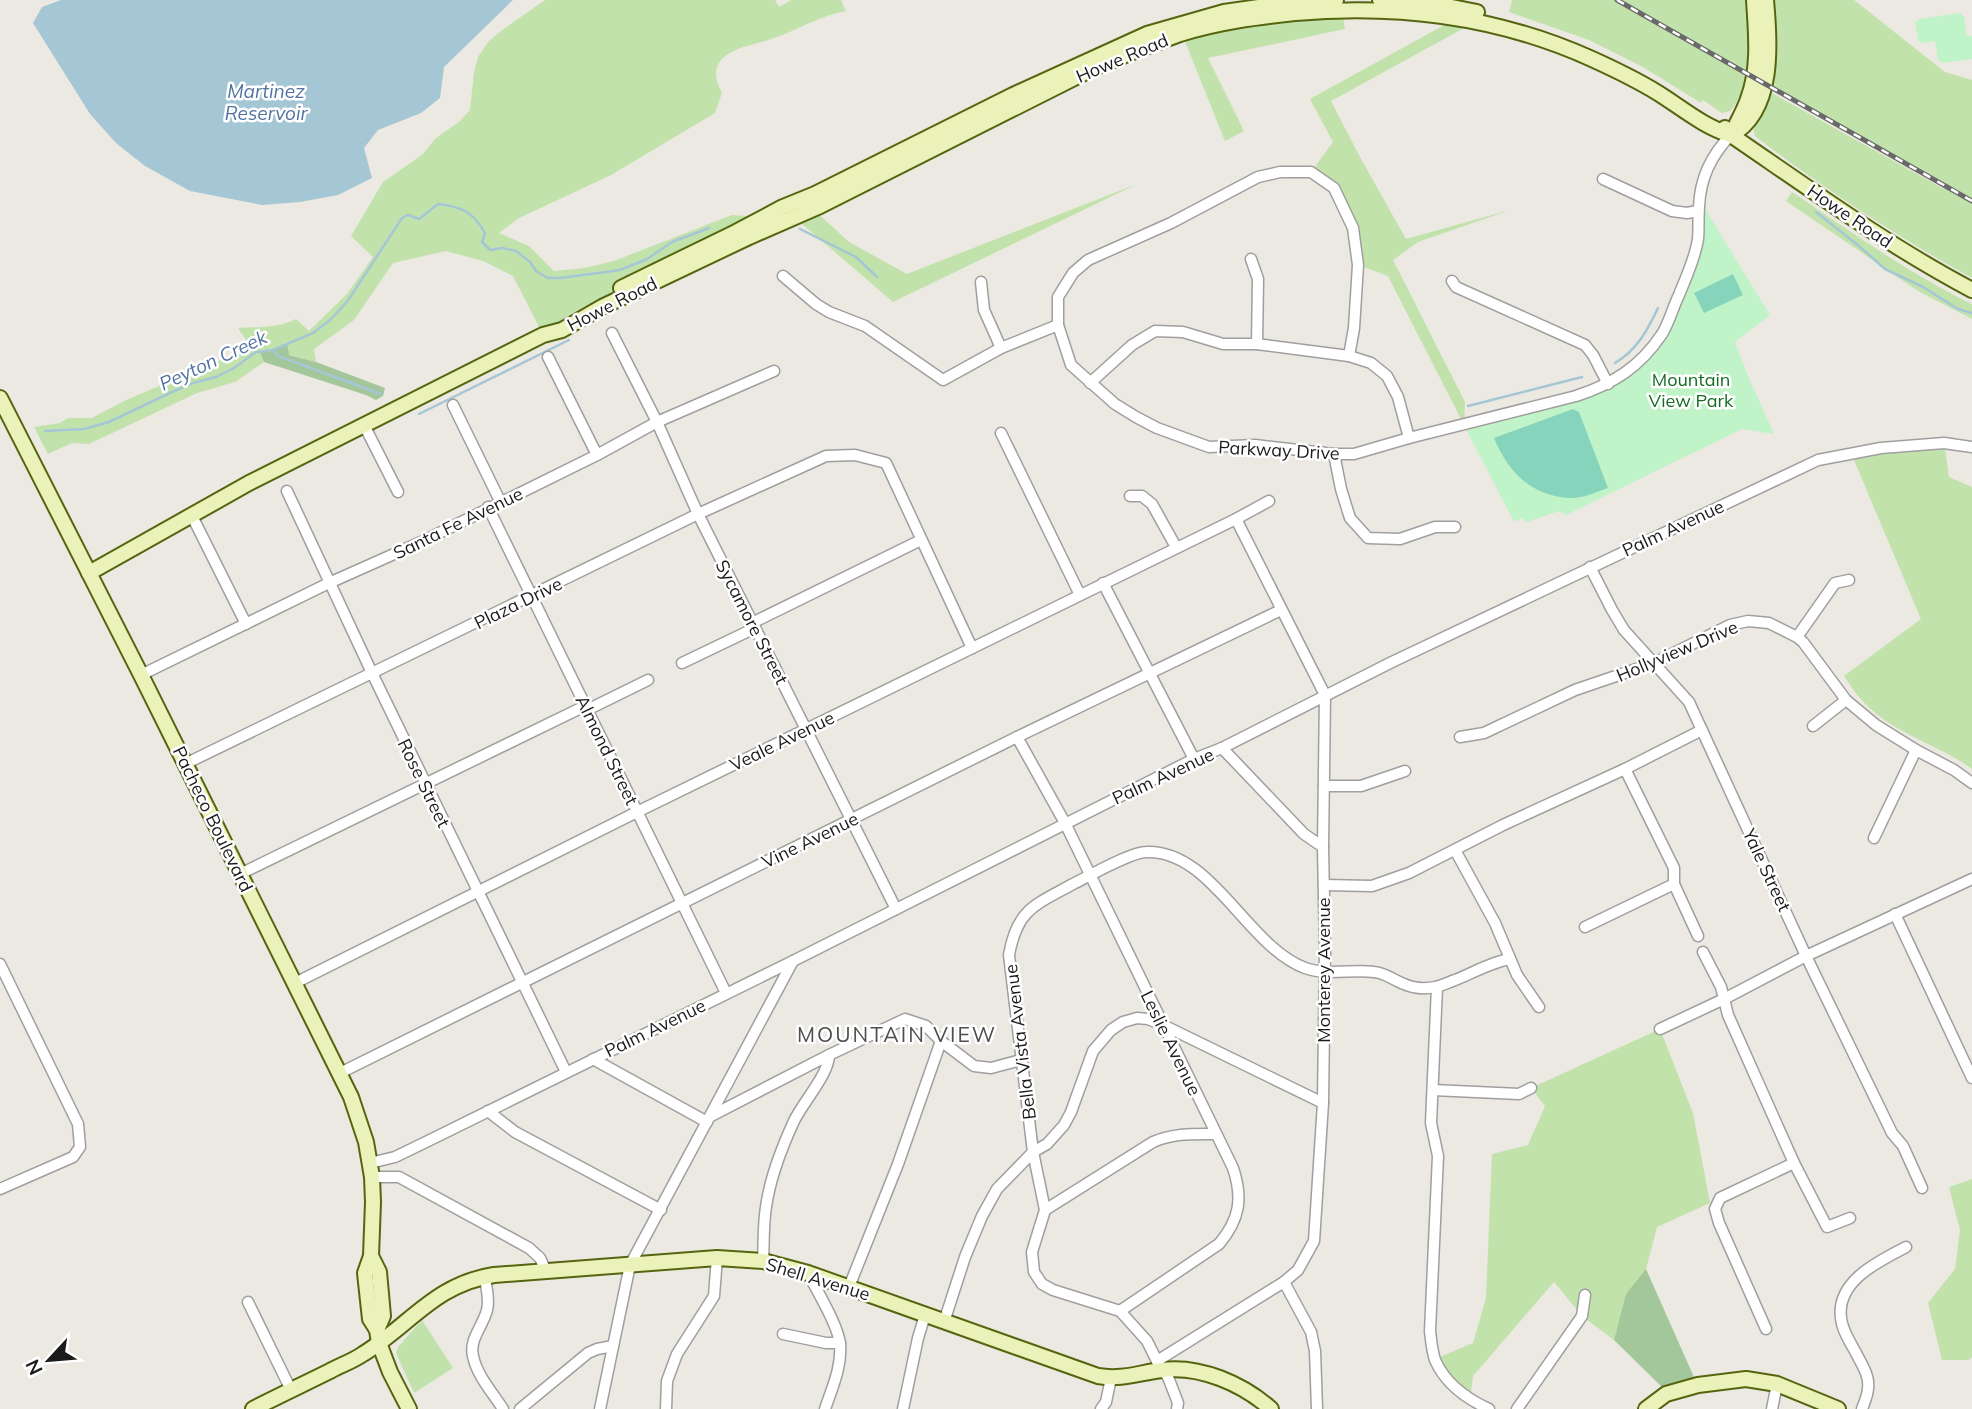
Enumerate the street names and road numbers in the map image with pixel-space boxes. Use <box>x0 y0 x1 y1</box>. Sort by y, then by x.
street label: Howe Road <box>1072 28 1172 88</box>
street label: Howe Road <box>1803 179 1897 253</box>
street label: Howe Road <box>563 271 661 337</box>
street label: Parkway Drive <box>1218 435 1340 465</box>
street label: Santa Fe Avenue <box>389 482 527 564</box>
street label: Palm Avenue <box>1618 494 1728 562</box>
street label: Sycamore Street <box>711 556 793 688</box>
street label: Plaza Drive <box>470 572 566 634</box>
street label: Hollyview Drive <box>1613 615 1741 687</box>
street label: Almond Street <box>570 691 644 809</box>
street label: Veale Avenue <box>726 706 838 776</box>
street label: Rose Street <box>393 735 455 831</box>
street label: Pacheco Boulevard <box>168 742 258 896</box>
street label: Palm Avenue <box>1108 742 1218 810</box>
street label: Vine Avenue <box>758 807 862 873</box>
street label: Yale Street <box>1737 824 1796 915</box>
street label: Monterey Avenue <box>1312 897 1335 1043</box>
street label: Bella Vista Avenue <box>999 963 1041 1121</box>
street label: Leslie Avenue <box>1136 987 1206 1099</box>
street label: Palm Avenue <box>601 994 709 1062</box>
street label: Shell Avenue <box>763 1252 873 1306</box>

